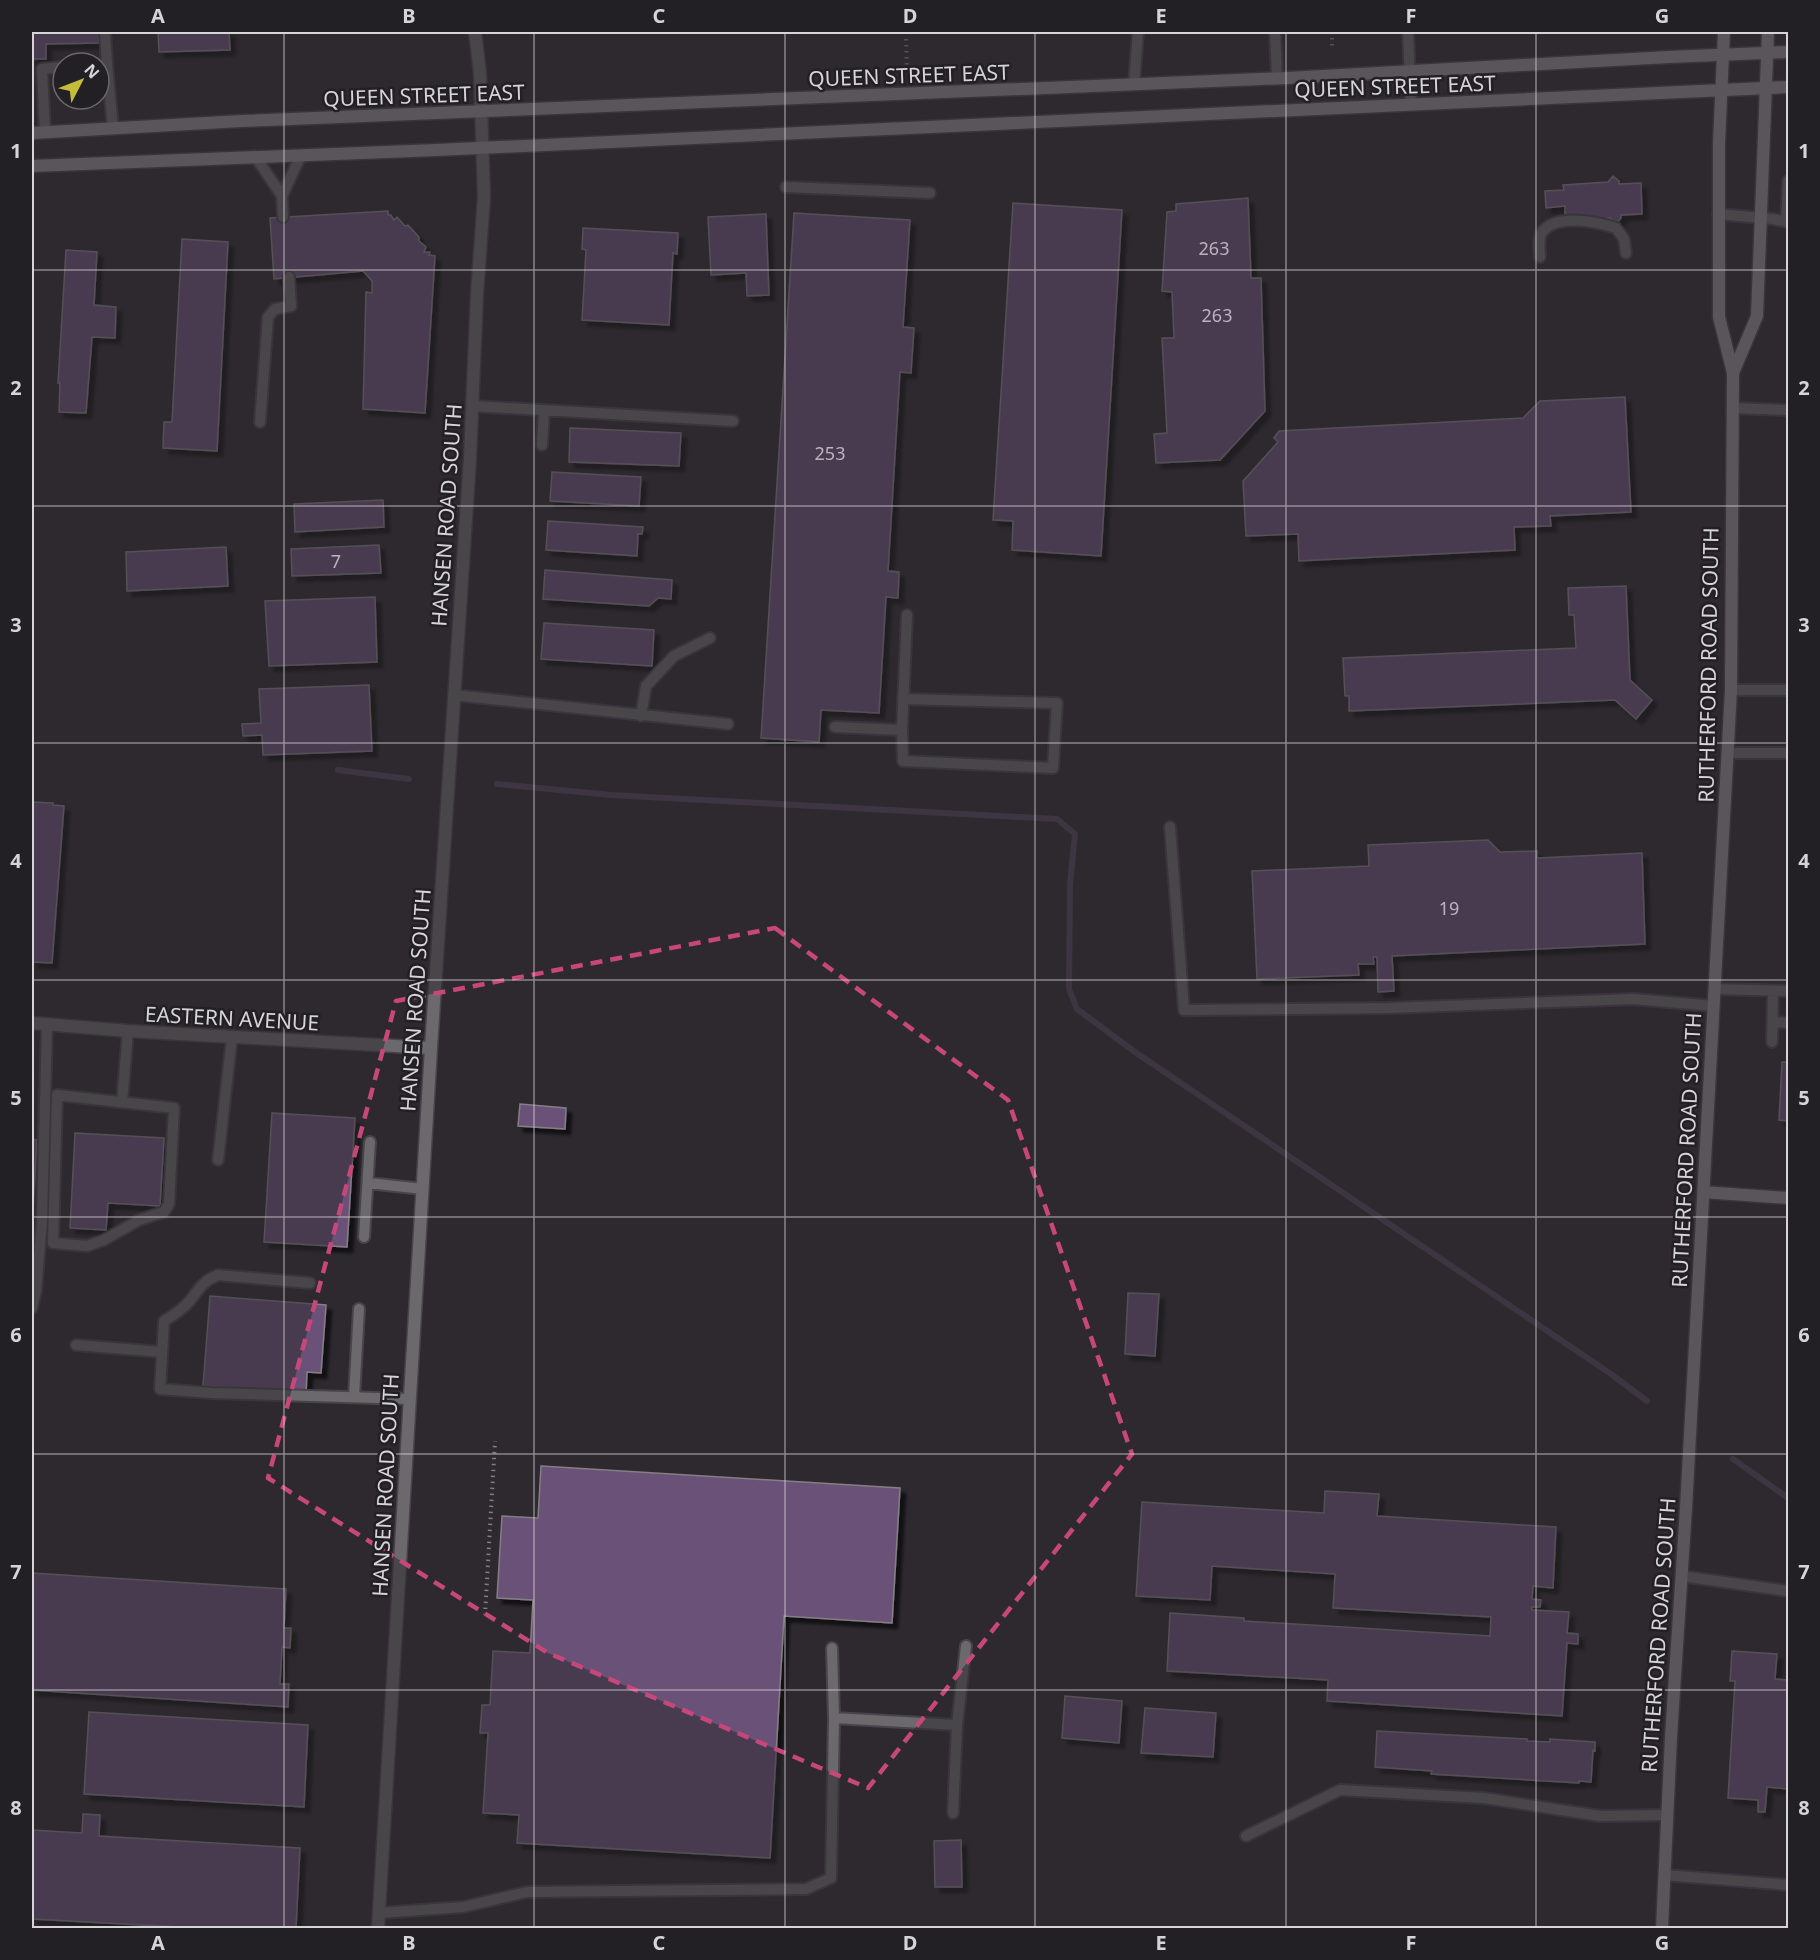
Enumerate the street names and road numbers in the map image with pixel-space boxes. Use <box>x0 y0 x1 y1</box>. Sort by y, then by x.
street label: QUEEN STREET EAST <box>808 57 1011 93</box>
street label: QUEEN STREET EAST <box>1294 68 1497 104</box>
street label: QUEEN STREET EAST <box>323 77 526 113</box>
street label: HANSEN ROAD SOUTH <box>424 403 468 627</box>
street label: RUTHERFORD ROAD SOUTH <box>1692 527 1724 803</box>
street label: HANSEN ROAD SOUTH <box>393 888 437 1112</box>
street label: EASTERN AVENUE <box>144 999 320 1037</box>
street label: RUTHERFORD ROAD SOUTH <box>1665 1012 1707 1288</box>
street label: HANSEN ROAD SOUTH <box>365 1373 405 1597</box>
street label: RUTHERFORD ROAD SOUTH <box>1634 1497 1682 1773</box>

